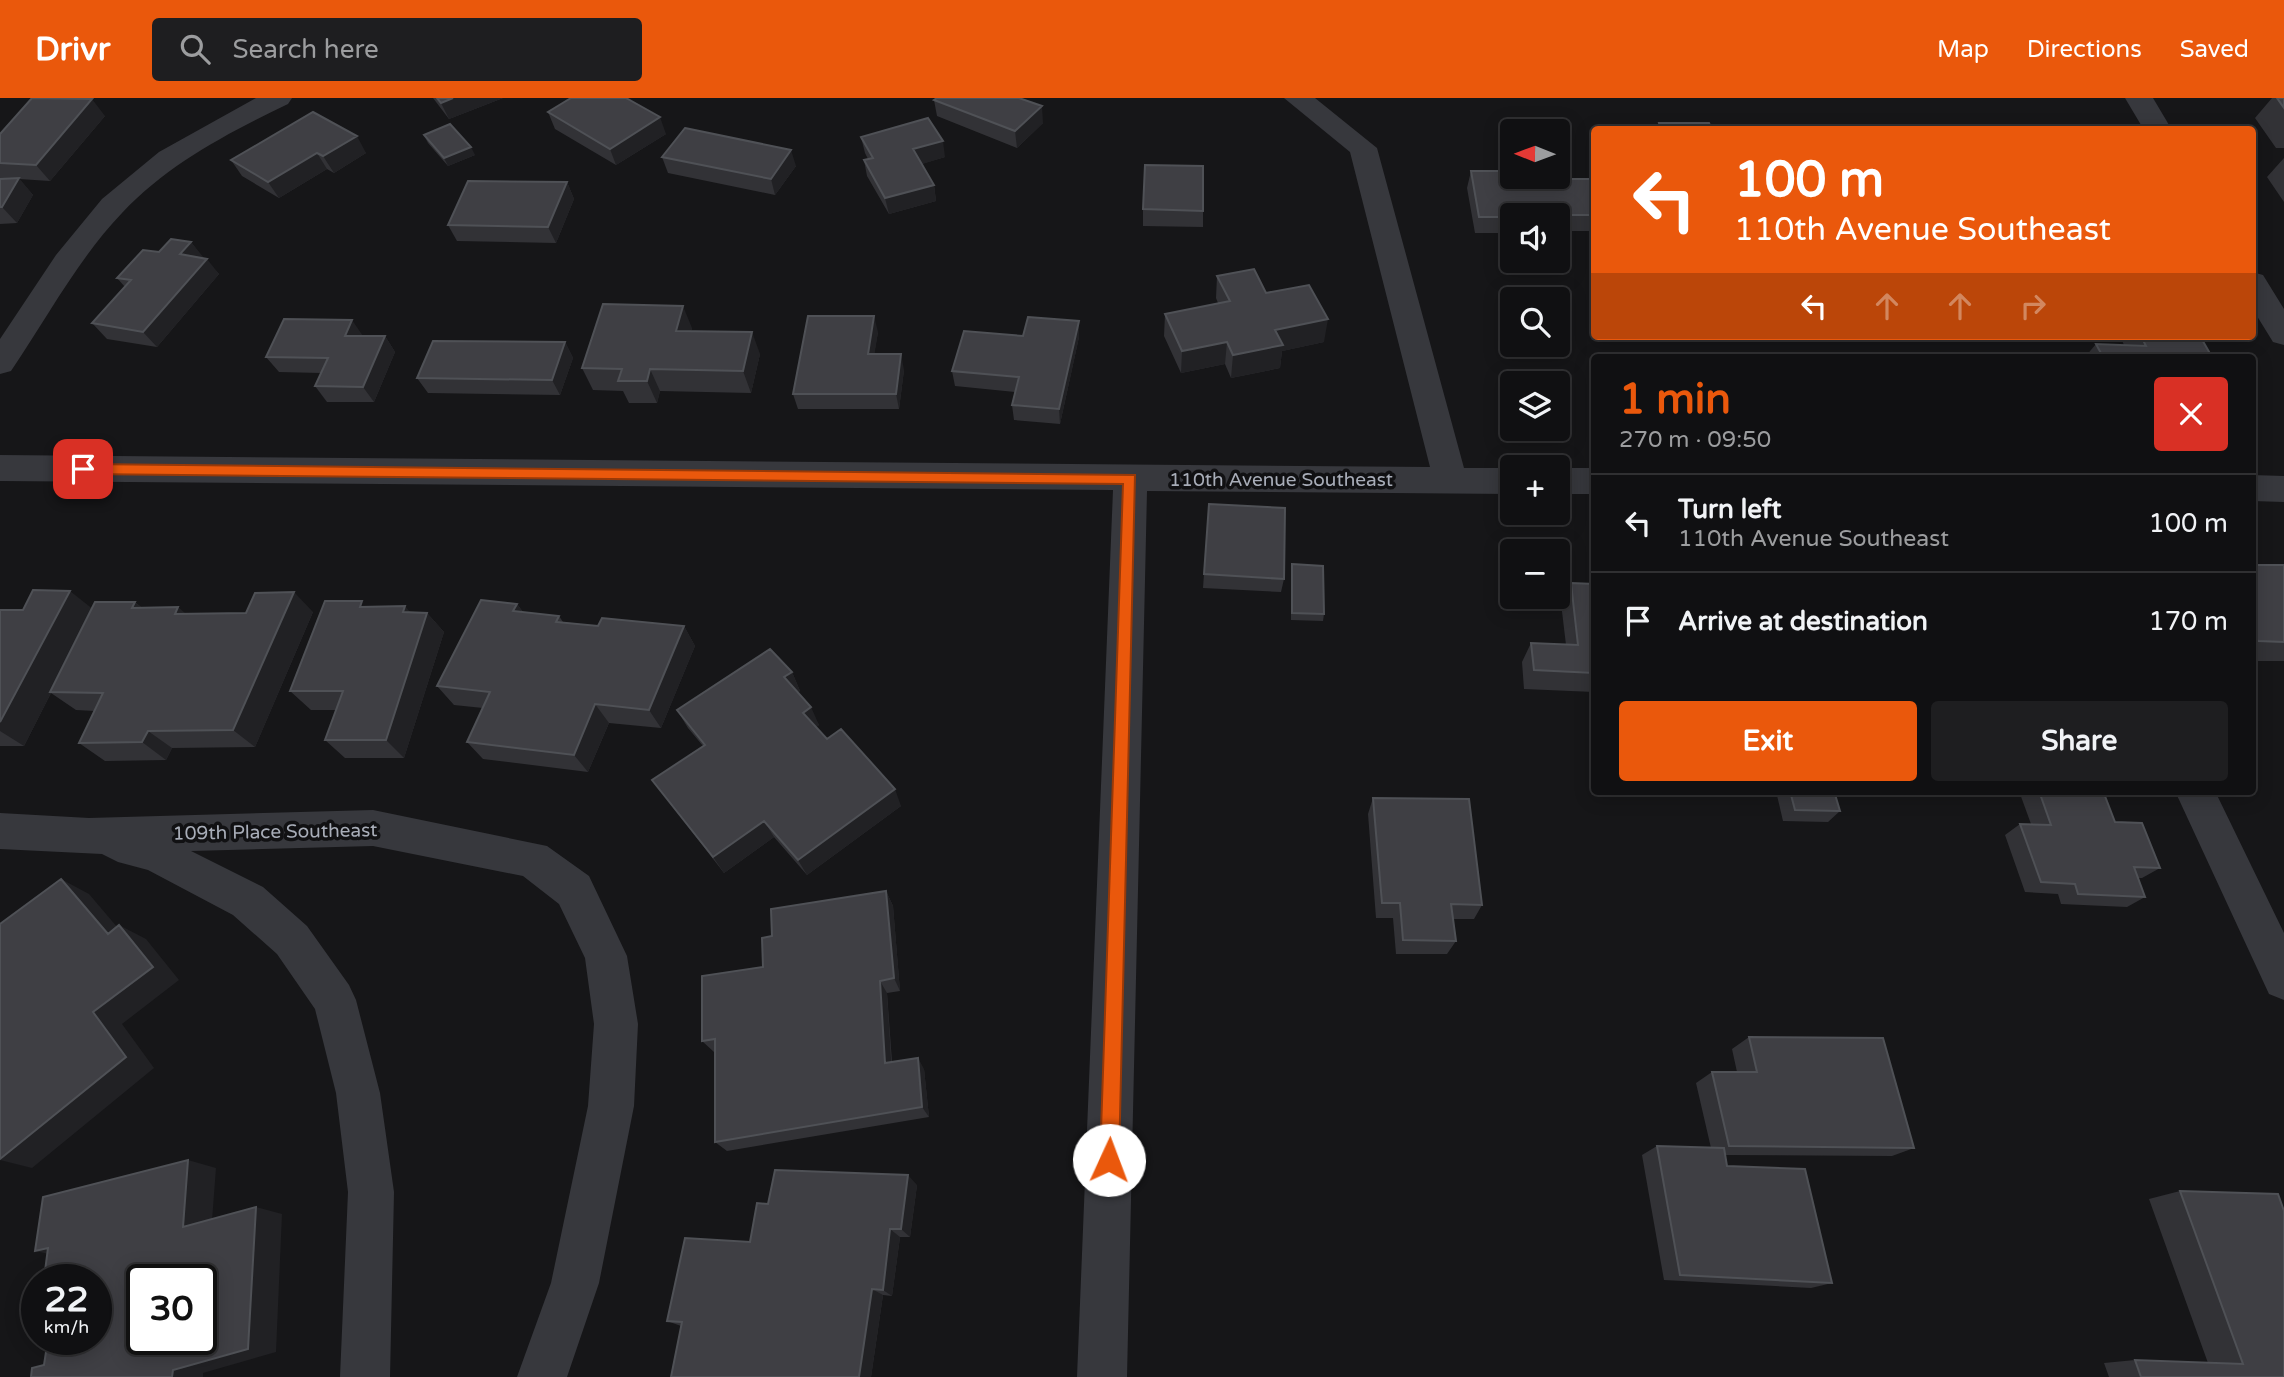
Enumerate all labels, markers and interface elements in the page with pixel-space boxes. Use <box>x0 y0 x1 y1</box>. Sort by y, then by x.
search box <box>152 18 642 81</box>
text: Drivr <box>35 30 110 69</box>
icon: search <box>176 30 214 68</box>
text: Search here <box>232 34 379 65</box>
text: Map <box>1937 35 1989 64</box>
text: Directions <box>2027 35 2142 64</box>
text: Saved <box>2180 35 2249 64</box>
north arrow <box>1500 119 1570 189</box>
map controls <box>1500 119 1570 609</box>
text: 100 m <box>1734 151 1884 210</box>
icon: left <box>1619 154 1710 245</box>
button: sound <box>1500 203 1570 273</box>
text: 110th Avenue Southeast <box>1734 211 2111 249</box>
button: search <box>1500 287 1570 357</box>
icon: left <box>1795 287 1833 325</box>
icon: ahead <box>1868 287 1906 325</box>
icon: ahead <box>1941 287 1979 325</box>
icon: right <box>2014 287 2052 325</box>
button: layers <box>1500 371 1570 441</box>
text: 1 min <box>1619 374 1731 425</box>
button: close <box>2154 377 2228 451</box>
text: 270 m · 09:50 <box>1619 426 1771 454</box>
pin <box>53 439 113 499</box>
icon: arrive <box>64 450 102 488</box>
button: + <box>1500 455 1570 525</box>
street label: 110th Avenue Southeast <box>1169 469 1393 491</box>
text: Turn left <box>1678 494 1781 525</box>
icon: left <box>1619 504 1657 542</box>
text: 100 m <box>2148 508 2228 539</box>
text: 110th Avenue Southeast <box>1678 525 1949 553</box>
button: − <box>1500 539 1570 609</box>
icon: arrive <box>1619 602 1657 640</box>
text: Arrive at destination <box>1678 606 1928 637</box>
text: 170 m <box>2148 606 2228 637</box>
button: Exit <box>1619 701 1917 781</box>
button: Share <box>1931 701 2228 781</box>
street label: 109th Place Southeast <box>172 819 378 845</box>
position arrow <box>1072 1123 1146 1197</box>
speed limit sign: 30 <box>126 1264 217 1355</box>
text: 22 <box>45 1279 88 1321</box>
text: km/h <box>44 1316 89 1338</box>

